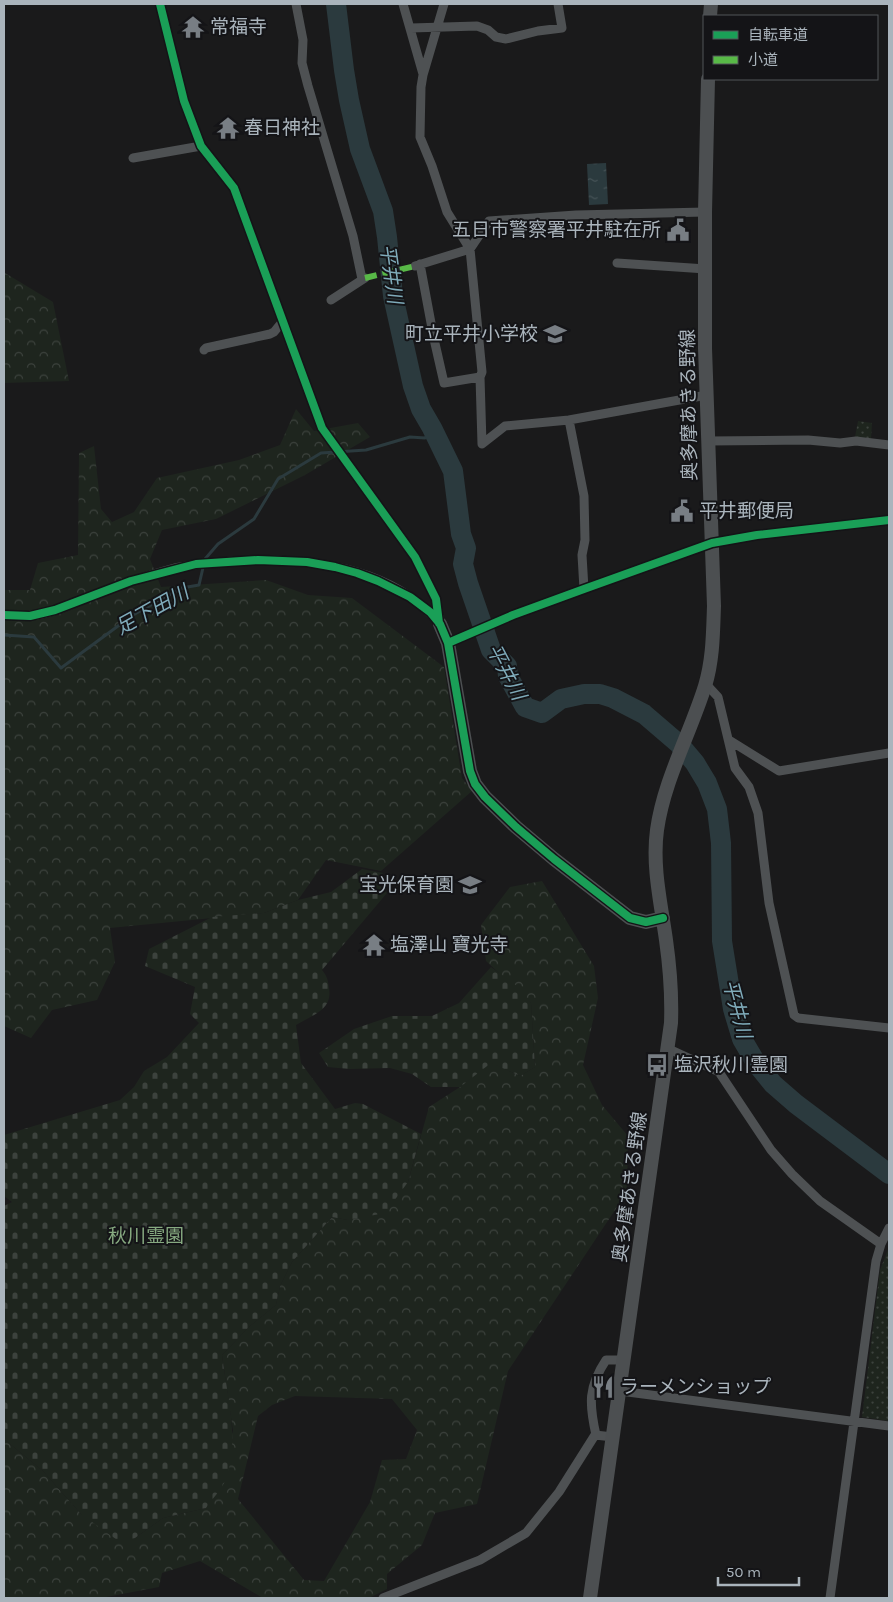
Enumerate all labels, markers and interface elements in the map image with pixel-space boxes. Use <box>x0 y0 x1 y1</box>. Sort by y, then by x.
temple icon: 常福寺 <box>180 14 206 40</box>
legend <box>703 15 878 80</box>
place label: 常福寺 <box>210 16 267 38</box>
text: 自転車道 <box>748 26 808 44</box>
text: 小道 <box>748 51 778 69</box>
temple icon: 春日神社 <box>215 115 241 141</box>
place label: 春日神社 <box>244 117 320 139</box>
public building icon: 五日市警察署平井駐在所 <box>665 217 691 243</box>
place label: 五日市警察署平井駐在所 <box>452 219 661 241</box>
water label: 平井川 <box>375 243 407 307</box>
school or university icon: 町立平井小学校 <box>542 321 568 347</box>
place label: 町立平井小学校 <box>405 323 538 345</box>
street label: 奥多摩あきる野線 <box>677 329 701 481</box>
public building icon: 平井郵便局 <box>669 498 695 524</box>
place label: 平井郵便局 <box>699 500 794 522</box>
water label: 足下田川 <box>111 580 194 639</box>
water label: 平井川 <box>482 640 531 706</box>
school or university icon: 宝光保育園 <box>457 872 483 898</box>
place label: 宝光保育園 <box>359 874 454 896</box>
temple icon: 塩澤山 寶光寺 <box>361 932 387 958</box>
place label: 塩澤山 寶光寺 <box>390 934 509 956</box>
water label: 平井川 <box>718 977 756 1043</box>
bus stop icon: 塩沢秋川霊園 <box>644 1052 670 1078</box>
place label: 塩沢秋川霊園 <box>674 1054 788 1076</box>
street label: 奥多摩あきる野線 <box>609 1110 651 1264</box>
park label: 秋川霊園 <box>108 1225 184 1247</box>
restaurant icon: ラーメンショップ <box>590 1374 616 1400</box>
place label: ラーメンショップ <box>620 1376 771 1398</box>
scale bar <box>718 1554 799 1586</box>
text: 50 m <box>726 1563 761 1581</box>

